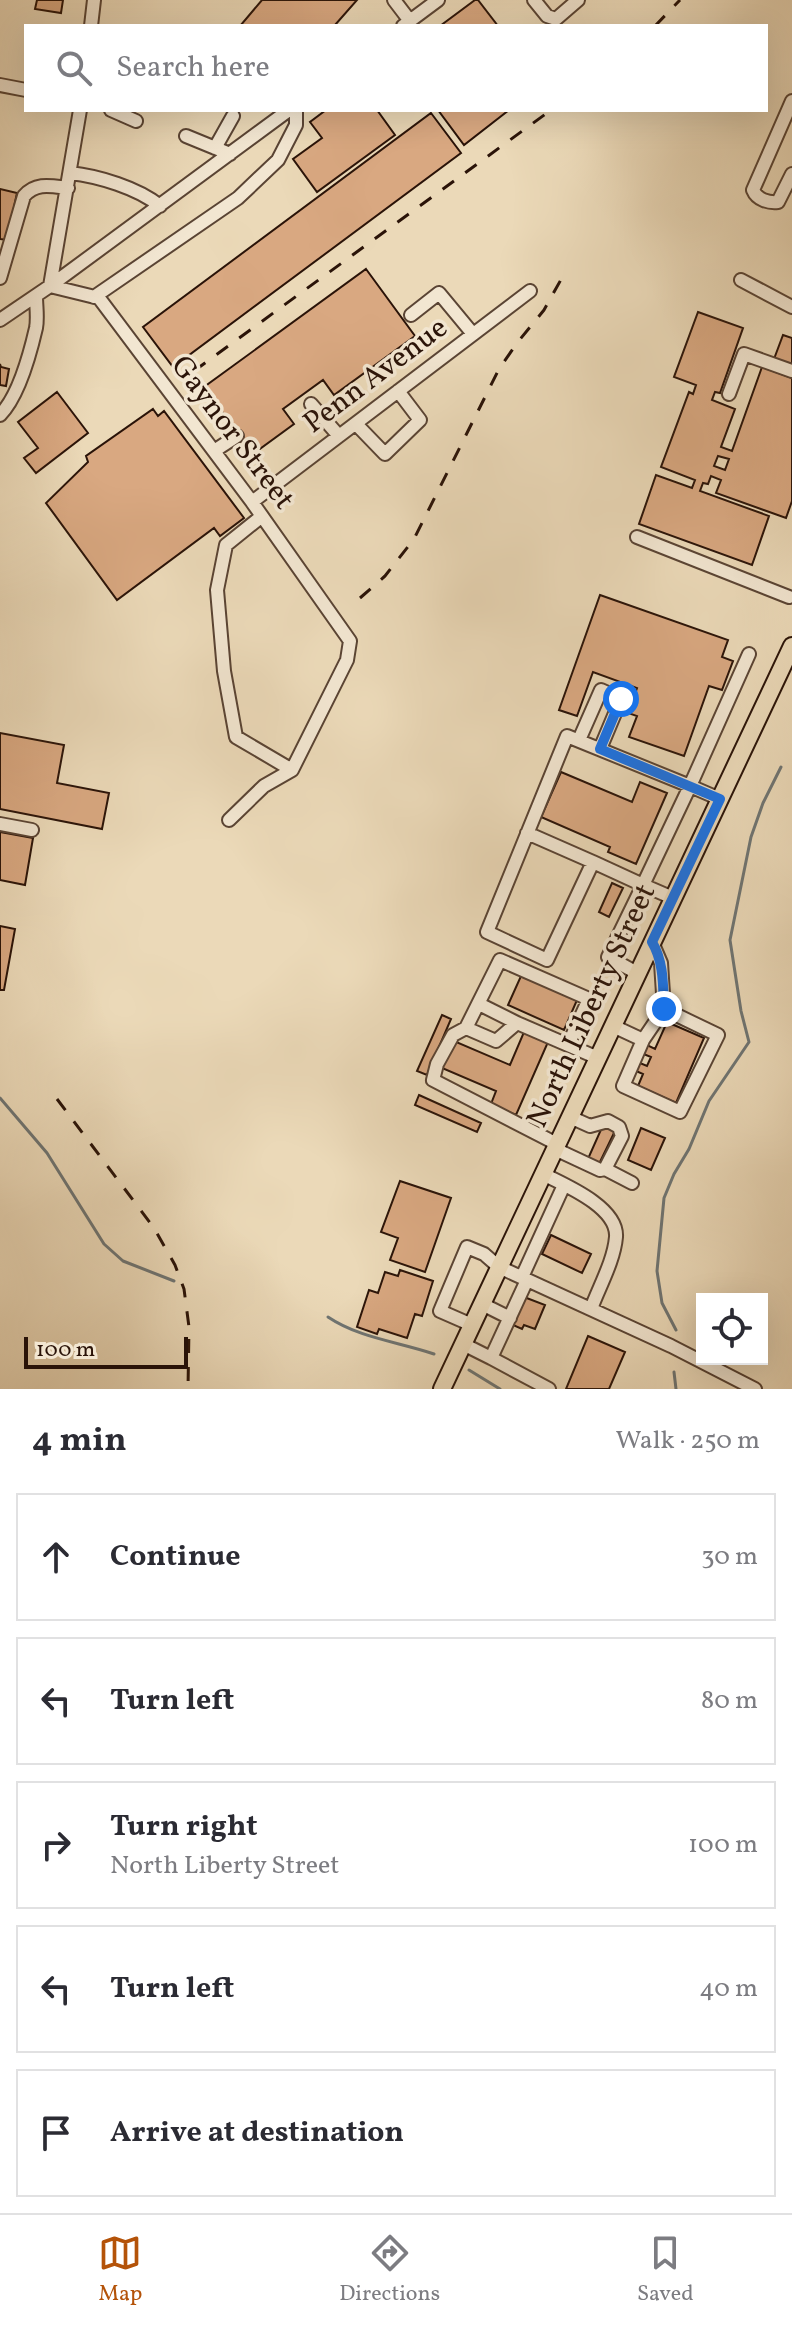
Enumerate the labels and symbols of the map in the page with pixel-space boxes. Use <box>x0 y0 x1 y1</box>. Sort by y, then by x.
street label: Penn Avenue <box>295 308 457 444</box>
street label: Gaynor Street <box>160 347 304 519</box>
route start <box>603 681 639 717</box>
street label: North Liberty Street <box>517 877 667 1135</box>
route end <box>646 991 682 1027</box>
scale bar <box>24 1333 188 1369</box>

